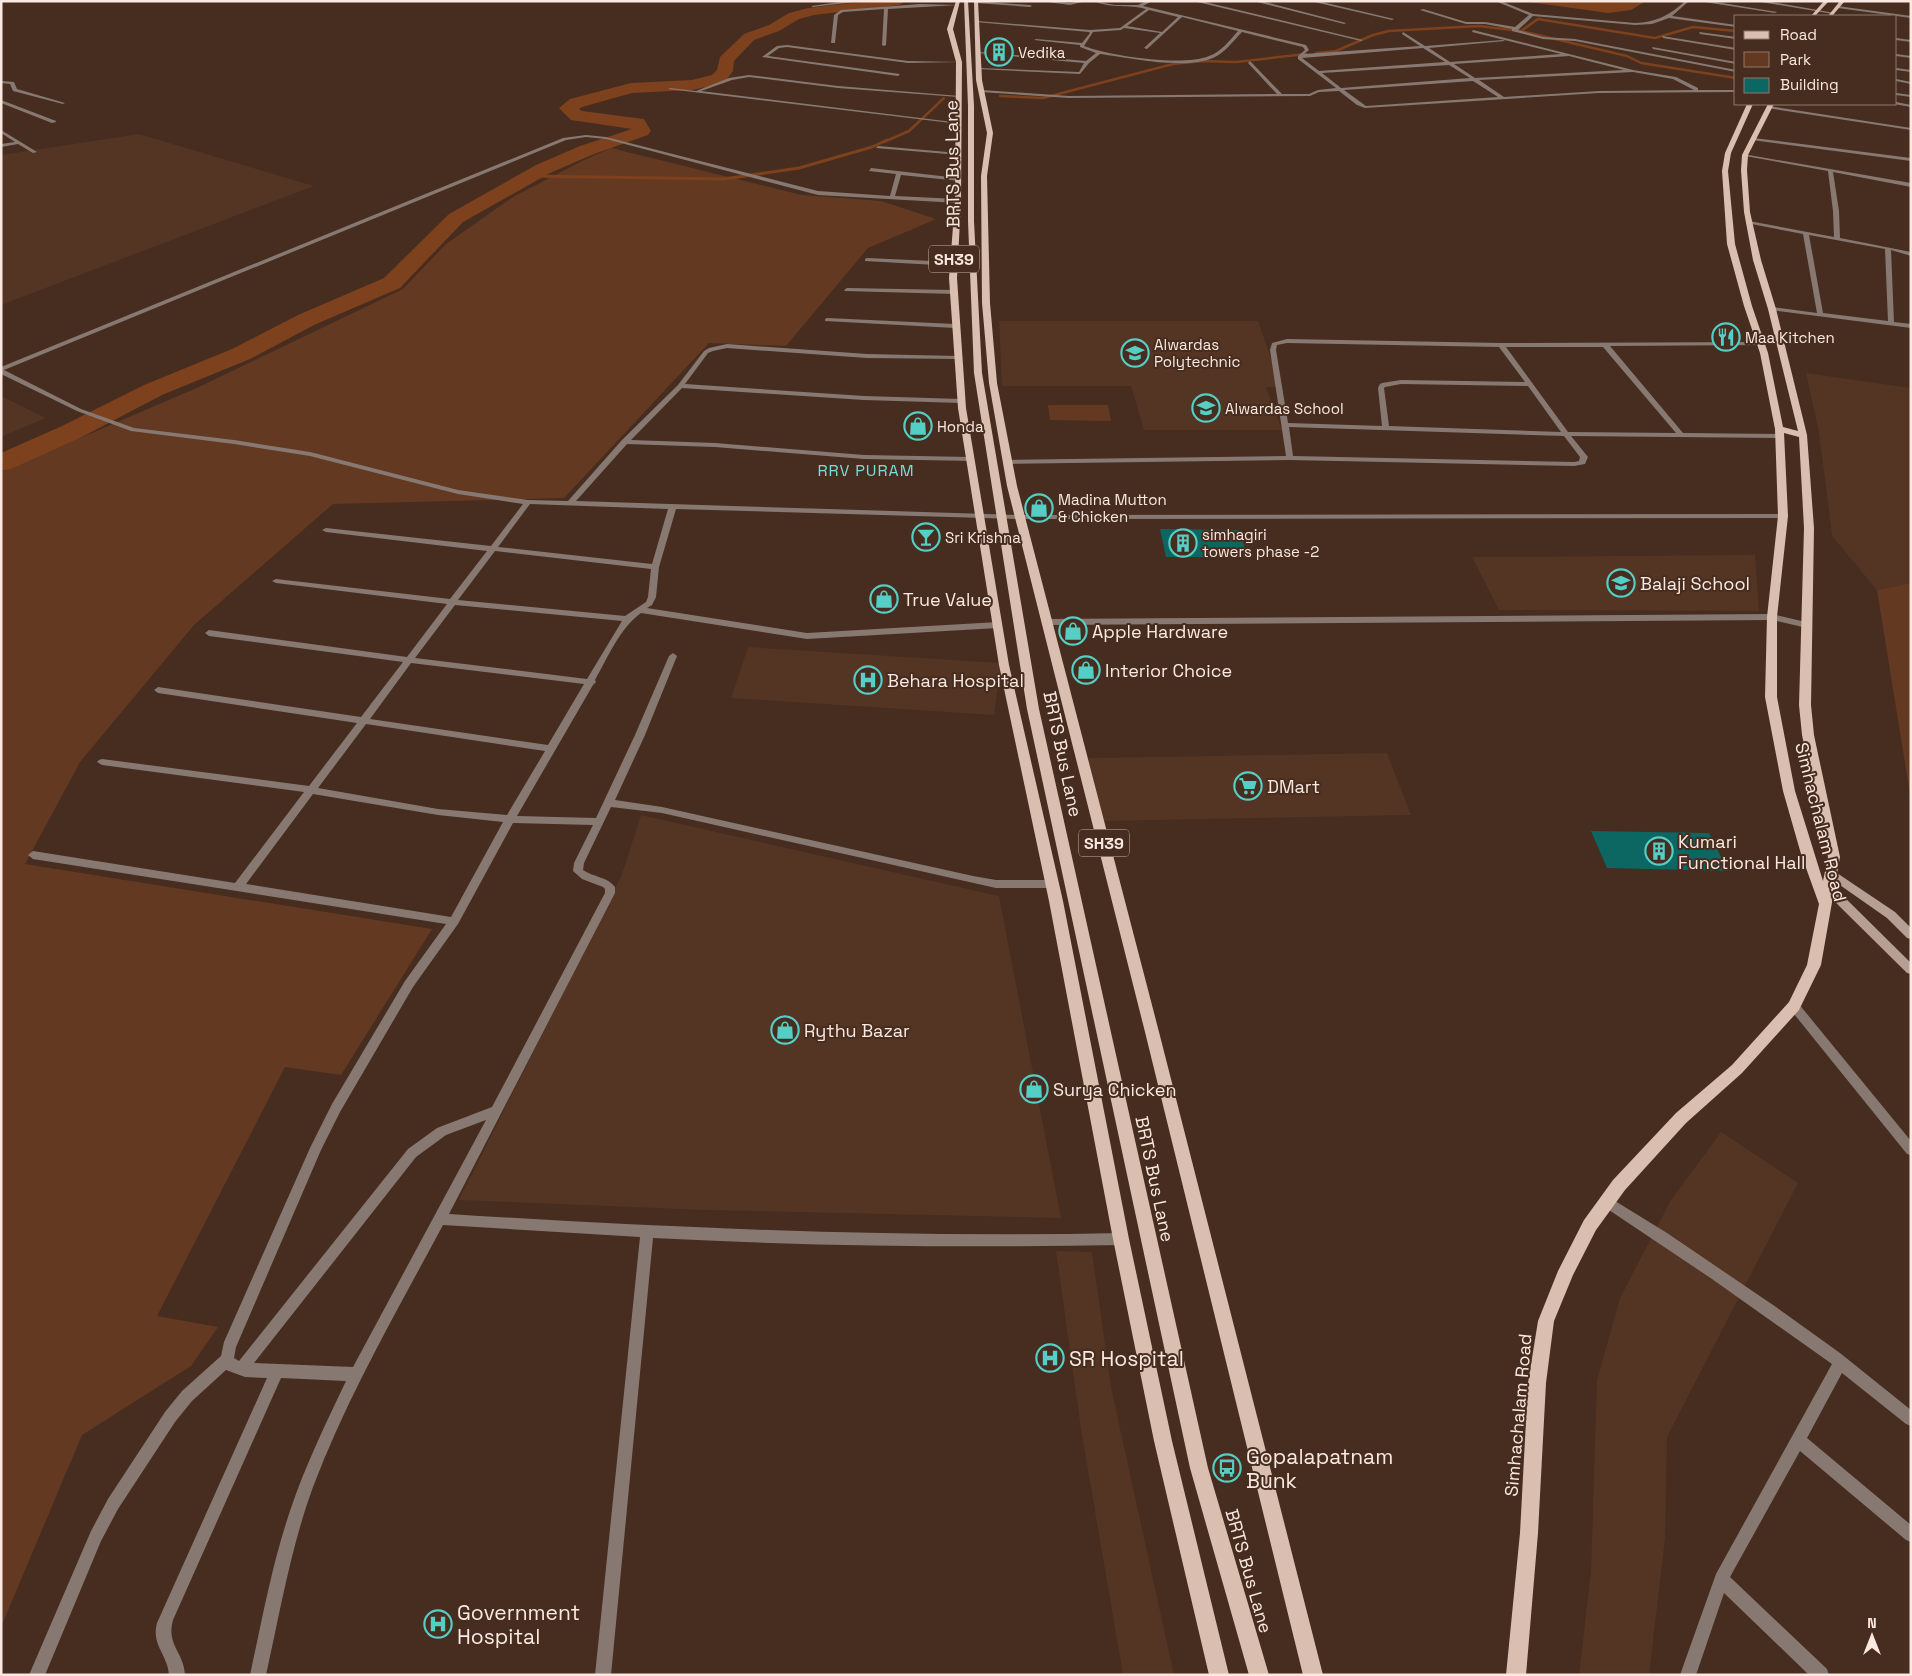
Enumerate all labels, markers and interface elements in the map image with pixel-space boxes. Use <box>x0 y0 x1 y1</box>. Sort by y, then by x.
legend <box>1734 15 1897 105</box>
text: Road <box>1780 25 1817 44</box>
building icon: Vedika <box>984 37 1014 67</box>
place label: Vedika <box>1018 43 1066 62</box>
text: Park <box>1780 50 1811 69</box>
text: Building <box>1780 75 1839 94</box>
street label: BRTS Bus Lane <box>939 100 965 228</box>
road number: SH39 <box>929 245 979 272</box>
restaurant icon: Maa Kitchen <box>1711 322 1741 352</box>
place label: Maa Kitchen <box>1745 328 1835 347</box>
place label: Alwardas Polytechnic <box>1154 335 1240 371</box>
school or university icon: Alwardas Polytechnic <box>1120 338 1150 368</box>
school or university icon: Alwardas School <box>1191 393 1221 423</box>
place label: Alwardas School <box>1225 399 1344 418</box>
shop icon: Honda <box>903 411 933 441</box>
place label: Honda <box>937 417 984 436</box>
district label: RRV PURAM <box>817 460 915 481</box>
place label: Madina Mutton & Chicken <box>1058 490 1167 526</box>
shop icon: Madina Mutton & Chicken <box>1024 493 1054 523</box>
bar icon: Sri Krishna <box>911 522 941 552</box>
place label: simhagiri towers phase -2 <box>1202 525 1319 561</box>
place label: Sri Krishna <box>945 528 1021 547</box>
building icon: simhagiri towers phase -2 <box>1168 528 1198 558</box>
school or university icon: Balaji School <box>1606 568 1636 598</box>
place label: Balaji School <box>1640 572 1750 595</box>
shop icon: True Value <box>869 584 899 614</box>
place label: True Value <box>903 588 992 611</box>
shop icon: Apple Hardware <box>1058 616 1088 646</box>
place label: Apple Hardware <box>1092 620 1228 643</box>
shop icon: Interior Choice <box>1071 655 1101 685</box>
place label: Interior Choice <box>1105 659 1232 682</box>
hospital icon: Behara Hospital <box>853 665 883 695</box>
place label: Behara Hospital <box>887 669 1024 692</box>
street label: BRTS Bus Lane <box>1038 689 1088 819</box>
street label: Simhachalam Road <box>1790 740 1852 904</box>
supermarket icon: DMart <box>1233 771 1263 801</box>
place label: DMart <box>1267 775 1320 798</box>
road number: SH39 <box>1079 830 1129 856</box>
place label: Kumari Functional Hall <box>1678 830 1805 874</box>
building icon: Kumari Functional Hall <box>1644 836 1674 866</box>
shop icon: Rythu Bazar <box>770 1015 800 1045</box>
place label: Rythu Bazar <box>804 1019 910 1042</box>
shop icon: Surya Chicken <box>1019 1074 1049 1104</box>
place label: Surya Chicken <box>1053 1078 1177 1101</box>
street label: BRTS Bus Lane <box>1130 1114 1180 1244</box>
street label: Simhachalam Road <box>1499 1333 1537 1497</box>
hospital icon: SR Hospital <box>1035 1343 1065 1373</box>
place label: SR Hospital <box>1069 1345 1184 1372</box>
place label: Gopalapatnam Bunk <box>1246 1443 1393 1494</box>
bus stop icon: Gopalapatnam Bunk <box>1212 1453 1242 1483</box>
street label: BRTS Bus Lane <box>1220 1506 1278 1636</box>
place label: Government Hospital <box>457 1599 580 1650</box>
hospital icon: Government Hospital <box>423 1609 453 1639</box>
north arrow <box>1847 1611 1897 1661</box>
text: N <box>1867 1614 1877 1632</box>

